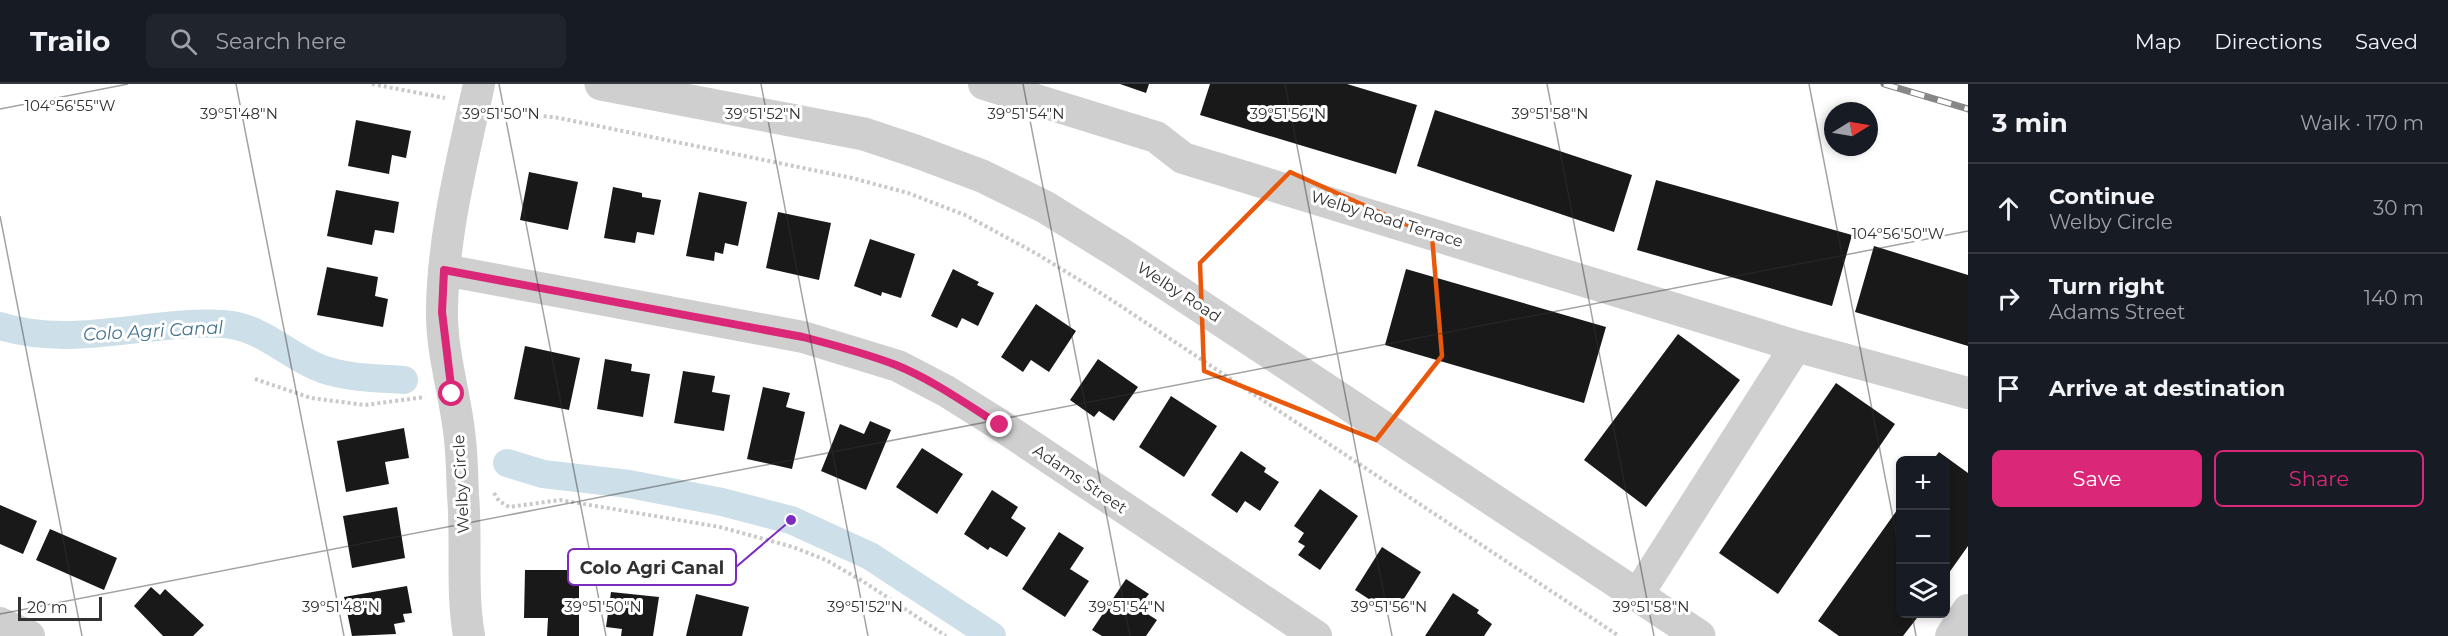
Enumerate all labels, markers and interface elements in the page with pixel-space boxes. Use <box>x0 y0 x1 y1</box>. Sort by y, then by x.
search box <box>146 14 566 68</box>
text: Trailo <box>30 24 110 58</box>
icon: search <box>167 25 200 58</box>
text: Search here <box>215 28 346 55</box>
text: Map <box>2135 29 2181 54</box>
text: Directions <box>2214 29 2322 54</box>
text: Saved <box>2355 29 2418 54</box>
text: 104°56'55"W <box>24 96 116 115</box>
north arrow <box>1824 102 1878 156</box>
text: 39°51'48"N <box>200 104 278 123</box>
text: 39°51'50"N <box>462 104 540 123</box>
text: 39°51'52"N <box>725 104 801 123</box>
text: 39°51'54"N <box>988 104 1064 123</box>
text: 39°51'56"N <box>1250 104 1326 123</box>
text: 39°51'58"N <box>1512 104 1588 123</box>
text: 3 min <box>1992 107 2068 139</box>
text: Walk · 170 m <box>2300 111 2424 135</box>
text: Continue <box>2049 183 2155 210</box>
street label: Welby Road Terrace <box>1308 187 1466 251</box>
icon: ahead <box>1992 192 2025 225</box>
text: 30 m <box>2373 196 2424 220</box>
text: Welby Circle <box>2049 210 2173 234</box>
text: 104°56'50"W <box>1852 224 1945 243</box>
street label: Welby Road <box>1133 258 1225 326</box>
text: Turn right <box>2049 273 2164 300</box>
icon: right <box>1992 282 2025 315</box>
text: 140 m <box>2364 286 2424 310</box>
text: Adams Street <box>2049 300 2185 324</box>
water label: Colo Agri Canal <box>82 316 224 346</box>
icon: arrive <box>1992 372 2025 405</box>
text: Arrive at destination <box>2049 375 2285 402</box>
route start <box>438 380 464 406</box>
route end <box>986 411 1012 437</box>
street label: Welby Circle <box>449 434 473 534</box>
street label: Adams Street <box>1029 441 1131 518</box>
button: Save <box>1992 450 2202 507</box>
button: Share <box>2214 450 2424 507</box>
map controls <box>1896 456 1950 618</box>
button: + <box>1896 456 1950 510</box>
button: − <box>1896 510 1950 564</box>
callout: Colo Agri Canal <box>568 549 736 585</box>
text: Colo Agri Canal <box>580 557 724 579</box>
button: layers <box>1896 564 1950 618</box>
scale bar <box>18 594 102 622</box>
text: 39°51'48"N <box>302 597 380 616</box>
text: 39°51'50"N <box>564 597 642 616</box>
text: 39°51'52"N <box>827 597 903 616</box>
text: 39°51'54"N <box>1089 597 1165 616</box>
text: 39°51'56"N <box>1351 597 1427 616</box>
text: 39°51'58"N <box>1613 597 1689 616</box>
text: 20 m <box>27 598 68 617</box>

